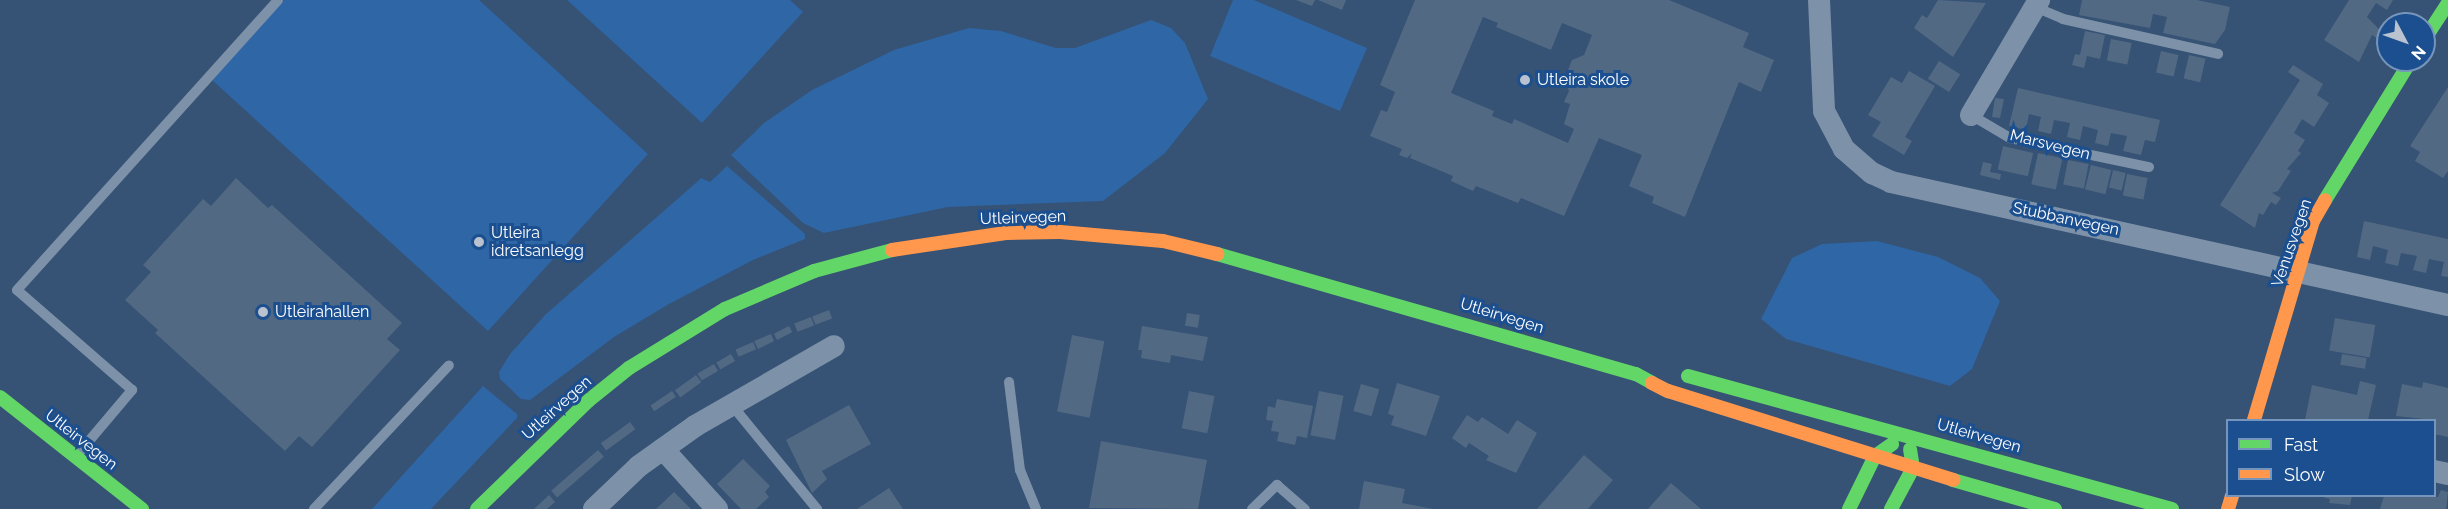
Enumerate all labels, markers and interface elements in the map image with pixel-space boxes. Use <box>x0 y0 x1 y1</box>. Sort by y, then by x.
north arrow <box>2376 12 2436 72</box>
text: N <box>2407 42 2430 64</box>
place label: Utleira skole <box>1537 70 1629 90</box>
marker: Utleira skole <box>1518 73 1532 87</box>
street label: Marsvegen <box>2008 126 2092 164</box>
street label: Venusvegen <box>2268 196 2316 290</box>
street label: Stubbanvegen <box>2011 198 2121 240</box>
street label: Utleirvegen <box>979 207 1067 229</box>
place label: Utleira idretsanlegg <box>491 223 584 261</box>
marker: Utleira idretsanlegg <box>472 235 486 249</box>
street label: Utleirvegen <box>1458 294 1546 338</box>
place label: Utleirahallen <box>275 302 369 322</box>
marker: Utleirahallen <box>256 305 270 319</box>
street label: Utleirvegen <box>518 372 596 444</box>
street label: Utleirvegen <box>41 406 121 474</box>
street label: Utleirvegen <box>1935 415 2023 457</box>
legend <box>2226 419 2436 497</box>
text: Fast <box>2284 434 2318 455</box>
text: Slow <box>2284 464 2325 485</box>

